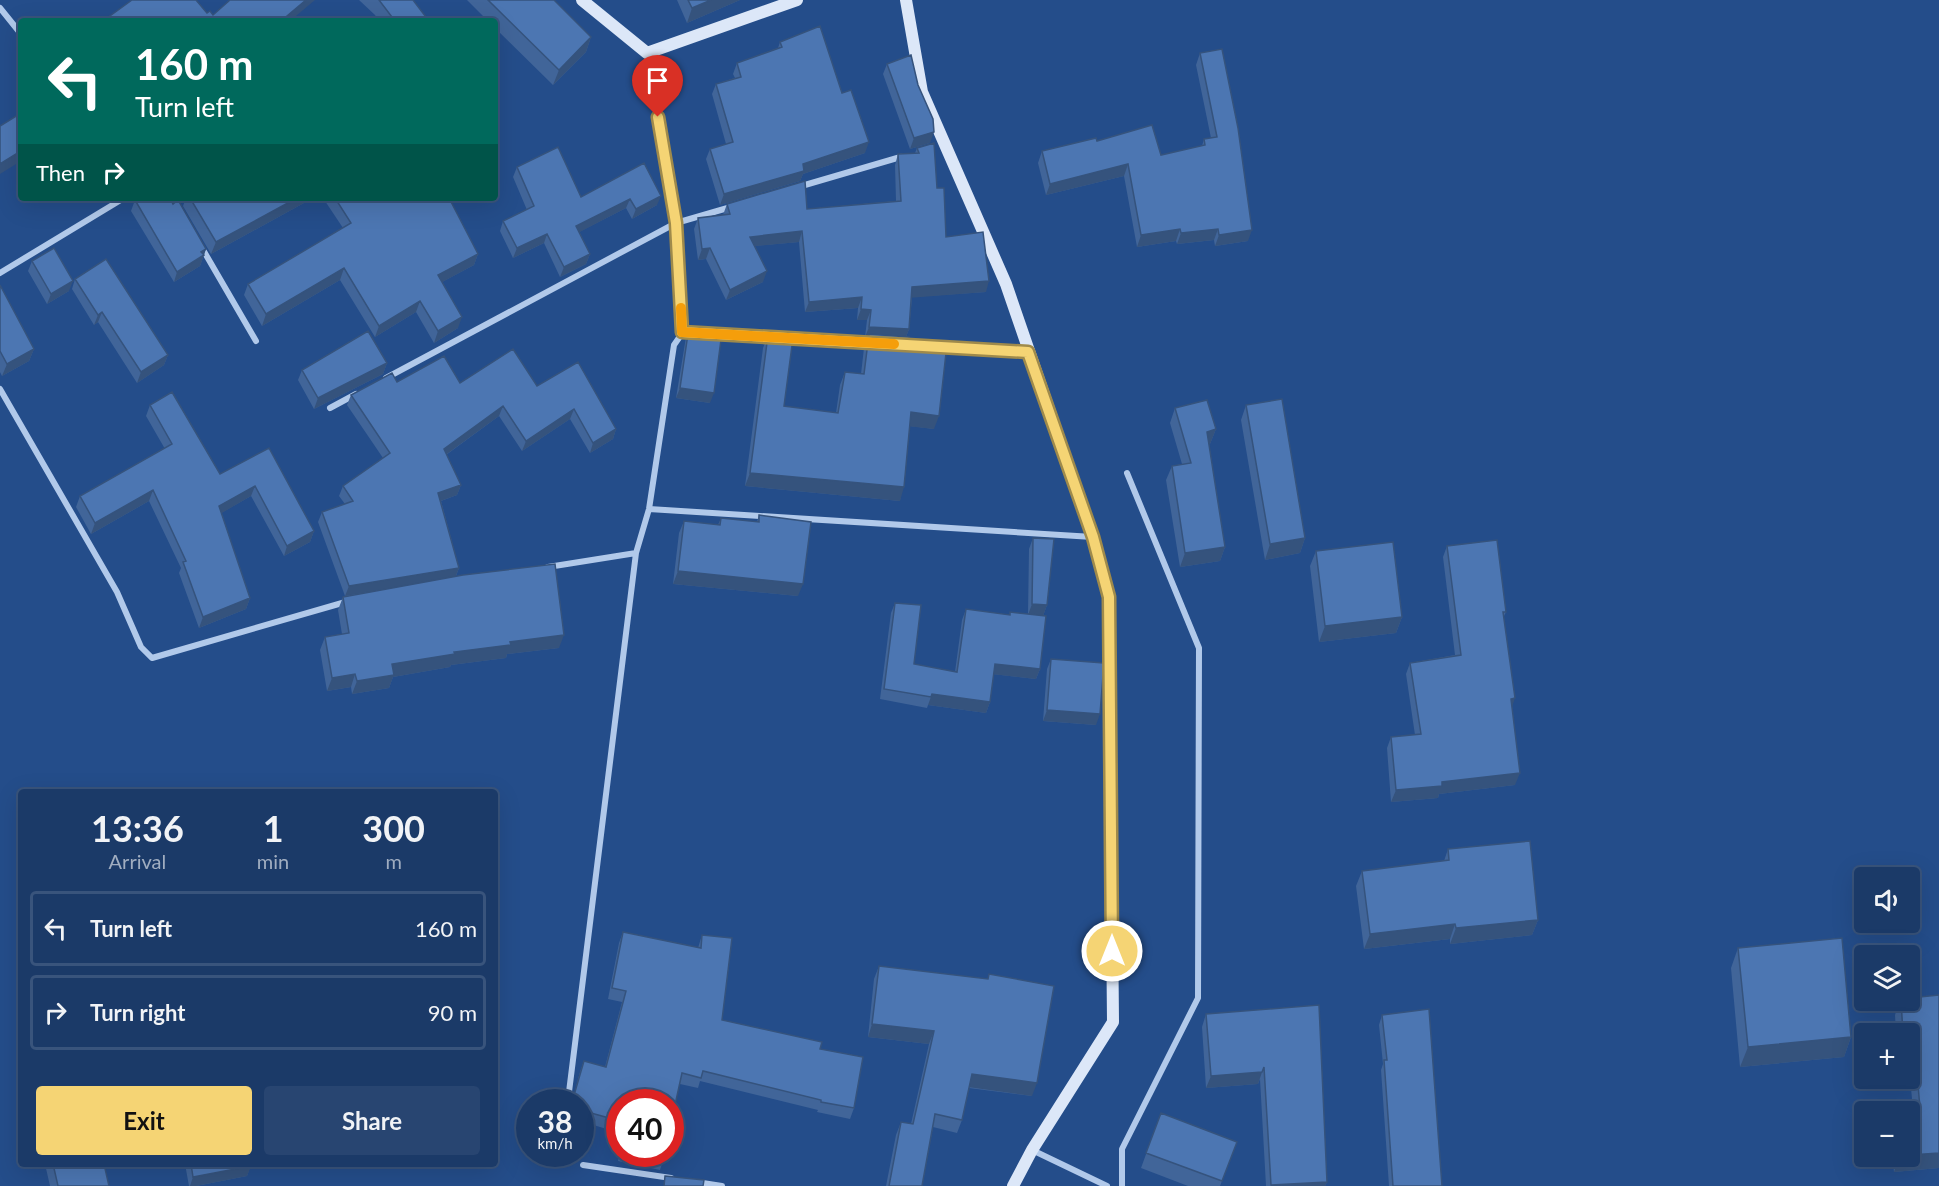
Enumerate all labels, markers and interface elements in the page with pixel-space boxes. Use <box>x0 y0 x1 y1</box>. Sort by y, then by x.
text: 160 m <box>135 39 253 89</box>
icon: left <box>36 42 114 120</box>
pin <box>632 55 683 117</box>
icon: arrive <box>641 64 674 97</box>
text: Turn left <box>135 90 234 123</box>
icon: right <box>97 156 130 189</box>
text: Then <box>36 159 85 186</box>
text: 13:36 <box>91 806 184 850</box>
text: 1 <box>263 806 284 850</box>
text: 300 <box>362 806 425 850</box>
text: Arrival <box>109 849 166 873</box>
text: min <box>257 849 289 873</box>
text: m <box>385 849 402 873</box>
map controls <box>1854 867 1920 1167</box>
button: sound <box>1854 867 1920 933</box>
icon: left <box>39 912 72 945</box>
text: Turn left <box>90 915 172 942</box>
text: 160 m <box>415 915 477 942</box>
position arrow <box>1080 919 1144 983</box>
button: layers <box>1854 945 1920 1011</box>
icon: right <box>39 996 72 1029</box>
text: Turn right <box>90 999 185 1026</box>
text: 90 m <box>428 999 477 1026</box>
button: + <box>1854 1023 1920 1089</box>
button: Exit <box>36 1086 252 1155</box>
button: Share <box>264 1086 480 1155</box>
speed limit sign: 40 <box>606 1089 684 1167</box>
button: − <box>1854 1101 1920 1167</box>
text: 38 <box>538 1103 572 1139</box>
text: km/h <box>537 1134 573 1152</box>

